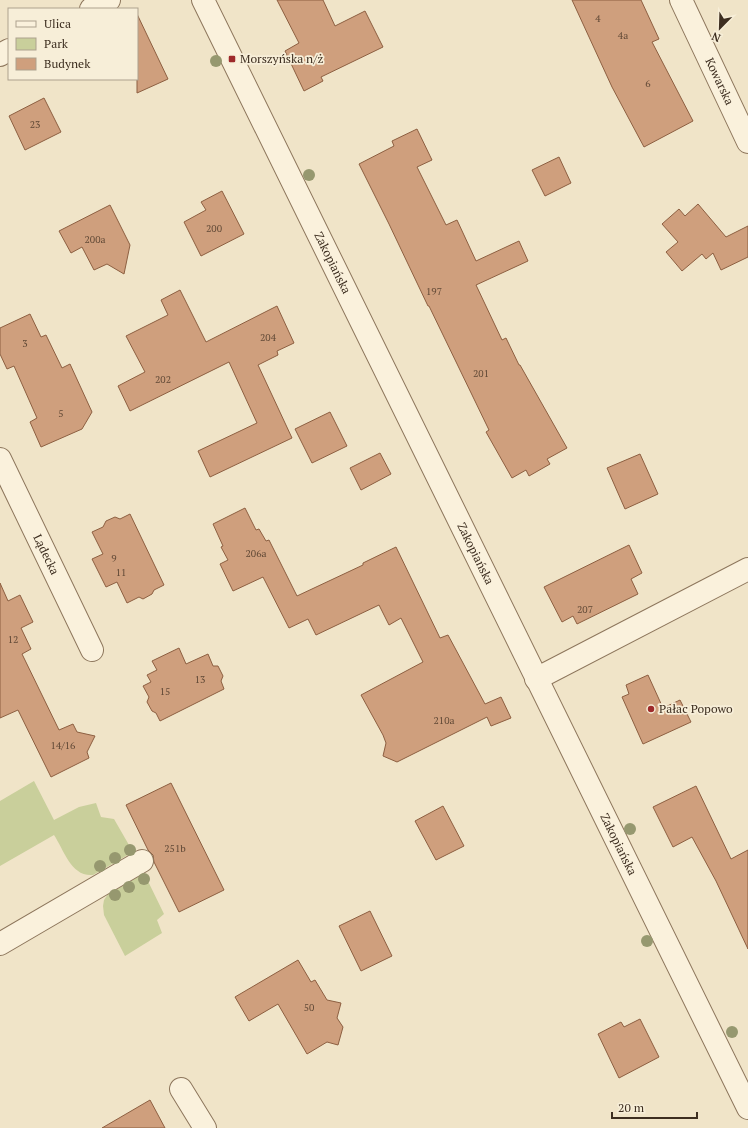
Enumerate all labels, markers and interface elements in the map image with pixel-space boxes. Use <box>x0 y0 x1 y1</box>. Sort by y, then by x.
legend <box>8 8 138 80</box>
north arrow <box>700 8 740 48</box>
house number: 4 <box>595 12 601 25</box>
text: Ulica <box>44 16 71 31</box>
house number: 4a <box>618 29 628 42</box>
text: N <box>709 29 723 45</box>
text: Park <box>44 36 69 51</box>
place label: Morszyńska n/ż <box>240 51 323 66</box>
marker: Morszyńska n/ż <box>227 54 237 64</box>
street label: Kowarska <box>702 55 737 107</box>
text: Budynek <box>44 56 91 71</box>
house number: 6 <box>645 77 651 90</box>
house number: 23 <box>30 118 40 131</box>
house number: 200 <box>206 222 222 235</box>
street label: Zakopiańska <box>311 229 354 296</box>
house number: 200a <box>84 233 106 246</box>
house number: 197 <box>426 285 442 298</box>
house number: 204 <box>260 331 277 344</box>
house number: 3 <box>22 337 28 350</box>
house number: 201 <box>473 367 489 380</box>
house number: 202 <box>155 373 171 386</box>
house number: 5 <box>58 407 64 420</box>
street label: Zakopiańska <box>454 520 497 587</box>
street label: Lądecka <box>30 532 63 577</box>
house number: 206a <box>245 547 267 560</box>
house number: 9 <box>111 552 117 565</box>
house number: 11 <box>116 566 126 579</box>
house number: 207 <box>577 603 593 616</box>
house number: 12 <box>8 633 18 646</box>
house number: 13 <box>195 673 205 686</box>
house number: 15 <box>160 685 170 698</box>
place label: Pałac Popowo <box>659 701 733 716</box>
marker: Pałac Popowo <box>646 704 656 714</box>
house number: 210a <box>433 714 455 727</box>
house number: 14/16 <box>51 739 76 752</box>
street label: Zakopiańska <box>597 811 640 878</box>
house number: 251b <box>164 842 186 855</box>
house number: 50 <box>304 1001 314 1014</box>
scale bar <box>612 1094 697 1120</box>
text: 20 m <box>618 1100 645 1115</box>

